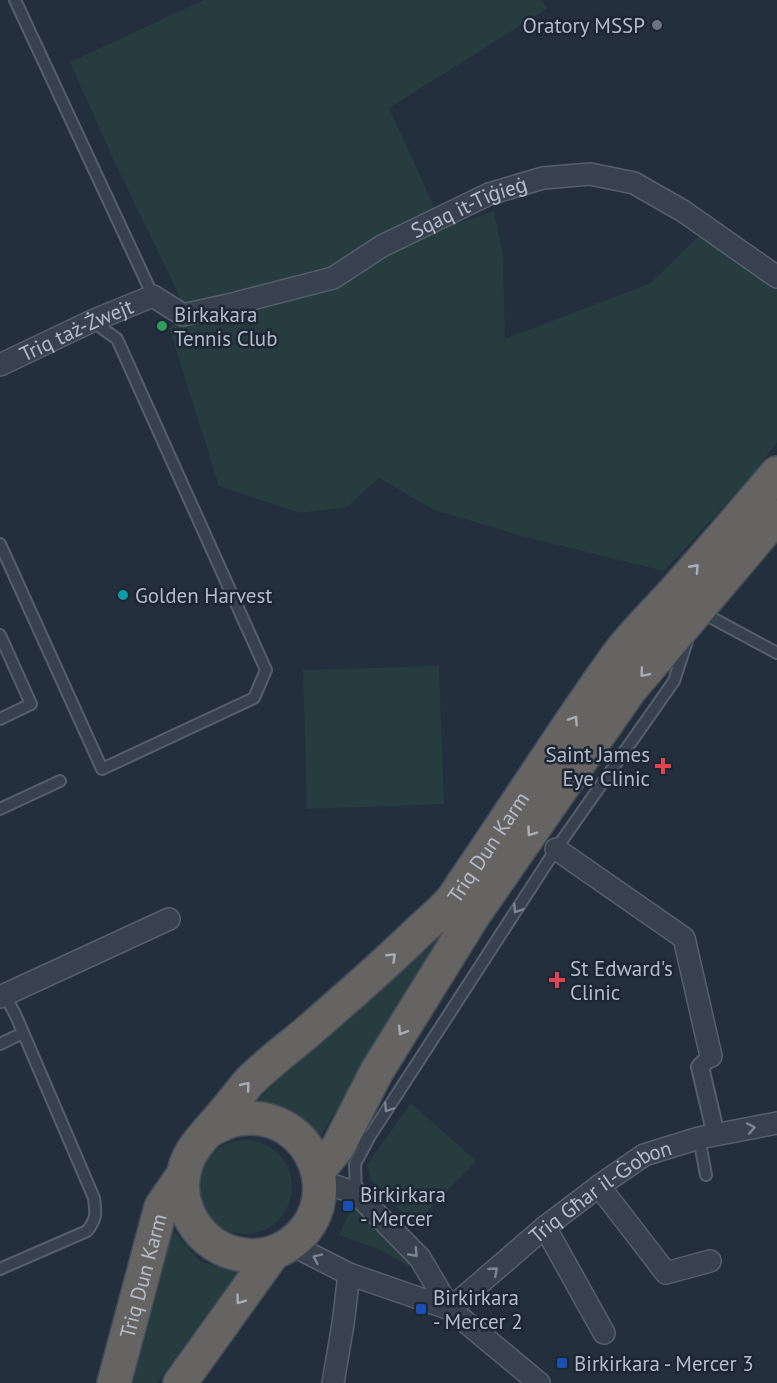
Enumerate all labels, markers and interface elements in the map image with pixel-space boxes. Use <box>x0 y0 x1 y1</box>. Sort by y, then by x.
place label: Oratory MSSP <box>523 12 645 39</box>
marker: Oratory MSSP <box>650 18 664 32</box>
street label: Sqaq it-Tiġieġ <box>406 170 530 244</box>
street label: Triq taż-Żwejt <box>15 292 137 367</box>
place label: Birkakara Tennis Club <box>174 301 277 352</box>
marker: Birkakara Tennis Club <box>155 319 169 333</box>
one-way arrow <box>688 564 699 575</box>
place label: Golden Harvest <box>135 582 273 609</box>
marker: Golden Harvest <box>116 588 130 602</box>
one-way arrow <box>640 666 651 677</box>
one-way arrow <box>567 716 578 727</box>
place label: Saint James Eye Clinic <box>546 741 650 792</box>
marker: Saint James Eye Clinic <box>654 757 672 775</box>
street label: Triq Dun Karm <box>441 786 535 908</box>
one-way arrow <box>527 825 538 836</box>
one-way arrow <box>513 903 524 914</box>
one-way arrow <box>386 953 396 964</box>
place label: St Edward's Clinic <box>570 955 673 1006</box>
marker: St Edward's Clinic <box>548 971 566 989</box>
one-way arrow <box>398 1025 410 1035</box>
one-way arrow <box>239 1082 250 1093</box>
one-way arrow <box>384 1102 395 1113</box>
one-way arrow <box>746 1122 756 1135</box>
street label: Triq Għar il-Ġobon <box>523 1134 675 1249</box>
place label: Birkirkara - Mercer <box>360 1181 446 1232</box>
marker: Birkirkara - Mercer <box>341 1199 355 1213</box>
street label: Triq Dun Karm <box>113 1210 172 1341</box>
one-way arrow <box>407 1246 418 1256</box>
one-way arrow <box>312 1253 323 1265</box>
one-way arrow <box>487 1267 498 1278</box>
place label: Birkirkara - Mercer 2 <box>433 1284 523 1335</box>
one-way arrow <box>236 1293 247 1304</box>
marker: Birkirkara - Mercer 2 <box>414 1302 428 1316</box>
place label: Birkirkara - Mercer 3 <box>574 1350 754 1377</box>
marker: Birkirkara - Mercer 3 <box>555 1356 569 1370</box>

